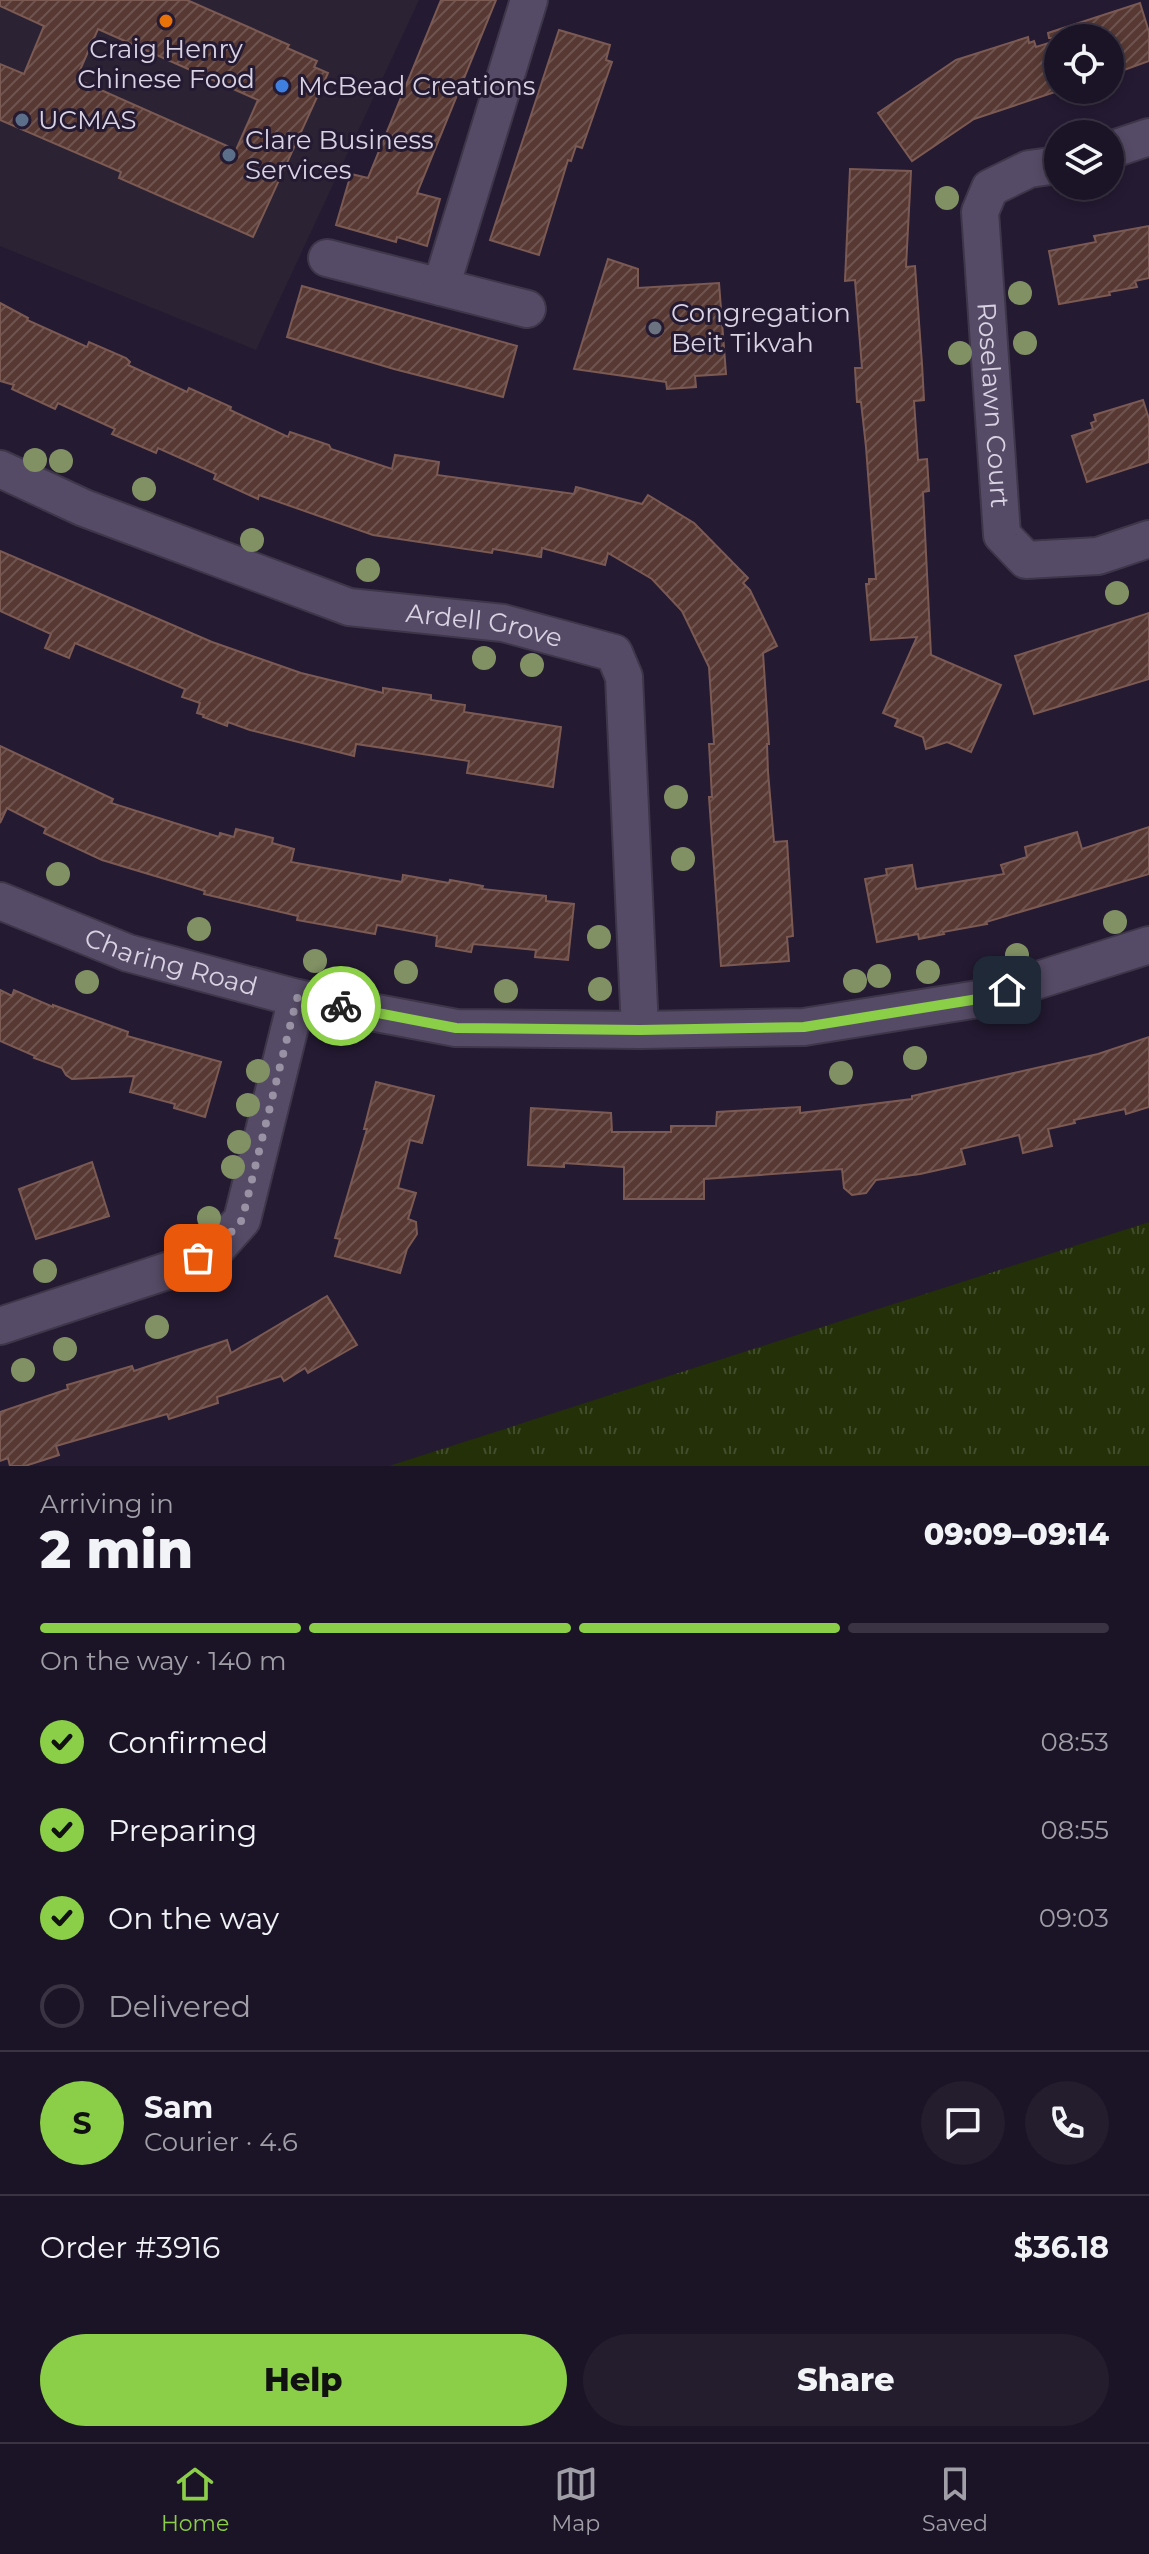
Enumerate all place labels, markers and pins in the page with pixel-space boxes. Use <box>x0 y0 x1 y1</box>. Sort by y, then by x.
marker: Craig Henry Chinese Food <box>157 12 175 30</box>
place label: Craig Henry Chinese Food <box>77 33 255 95</box>
place label: McBead Creations <box>298 70 535 102</box>
marker: McBead Creations <box>273 77 291 95</box>
place label: UCMAS <box>38 104 137 136</box>
marker: UCMAS <box>13 111 31 129</box>
place label: Clare Business Services <box>245 124 434 186</box>
marker: Clare Business Services <box>220 146 238 164</box>
place label: Congregation Beit Tikvah <box>671 297 851 359</box>
marker: Congregation Beit Tikvah <box>646 319 664 337</box>
pin <box>973 956 1041 1024</box>
pin <box>164 1224 232 1292</box>

